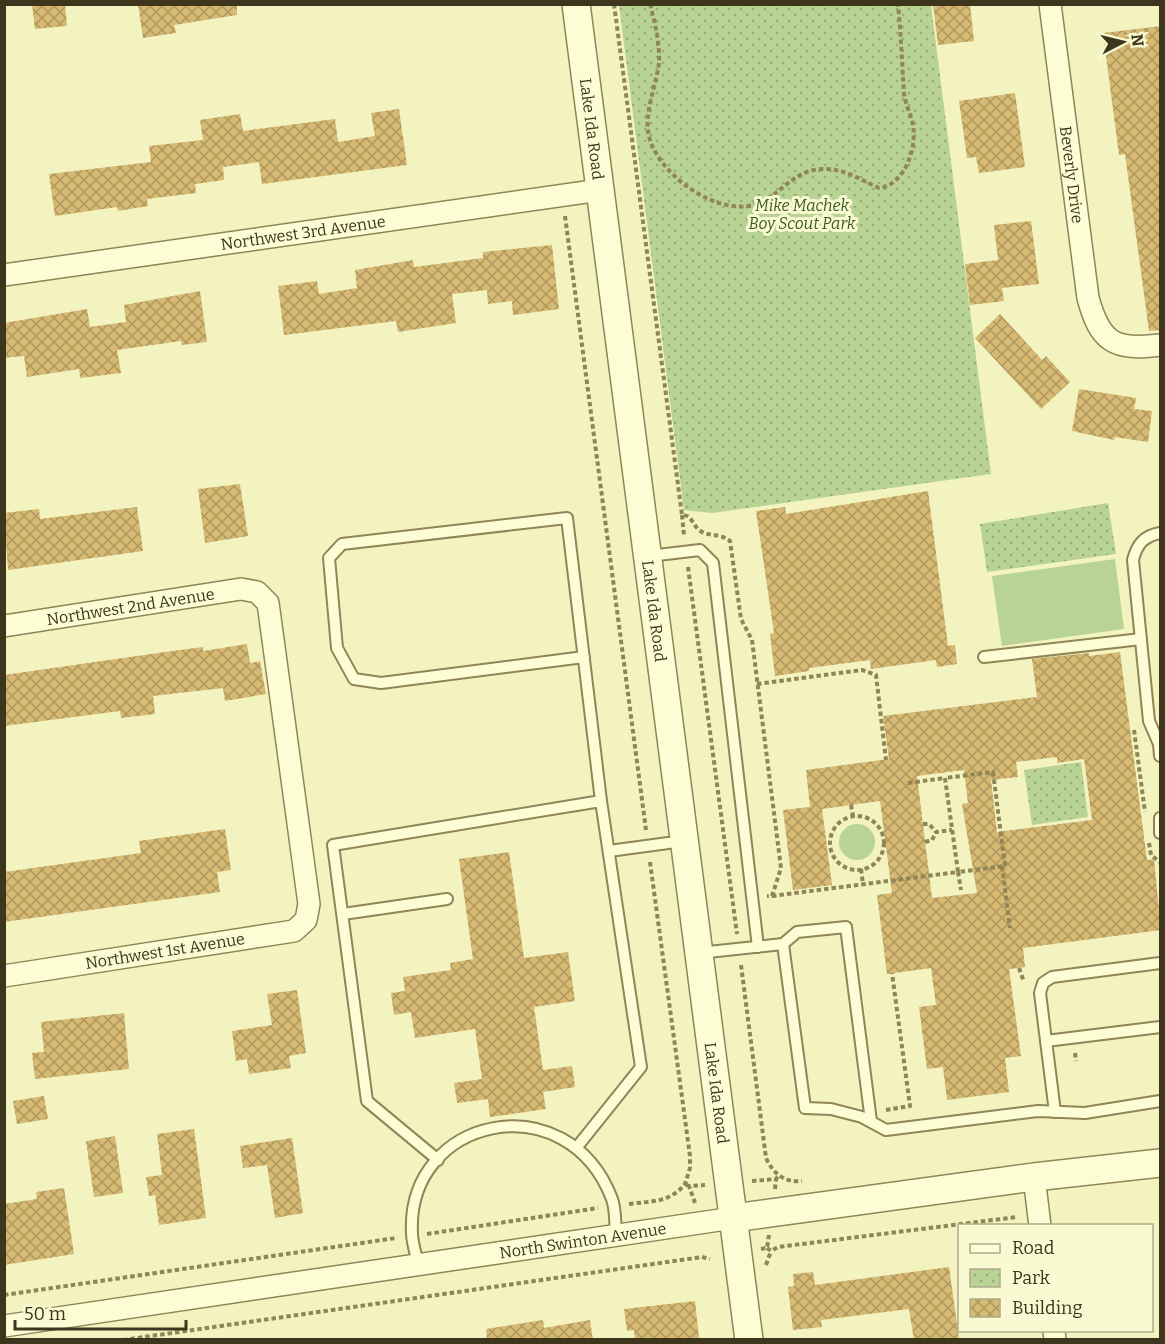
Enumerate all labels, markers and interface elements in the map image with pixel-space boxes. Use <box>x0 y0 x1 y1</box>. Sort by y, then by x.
north arrow <box>1093 12 1153 72</box>
text: N <box>1127 33 1148 48</box>
street label: Lake Ida Road <box>576 77 608 181</box>
street label: Beverly Drive <box>1056 125 1088 224</box>
park label: Mike Machek Boy Scout Park <box>749 196 856 233</box>
street label: Northwest 3rd Avenue <box>219 211 387 254</box>
street label: Lake Ida Road <box>639 559 671 663</box>
street label: Northwest 2nd Avenue <box>45 584 216 629</box>
street label: Northwest 1st Avenue <box>84 929 246 973</box>
street label: Lake Ida Road <box>701 1041 733 1145</box>
street label: North Swinton Avenue <box>498 1219 667 1262</box>
legend <box>958 1224 1153 1332</box>
text: Road <box>1012 1237 1055 1259</box>
text: Park <box>1012 1267 1051 1289</box>
scale bar <box>15 1293 186 1331</box>
text: Building <box>1012 1297 1083 1319</box>
text: 50 m <box>24 1303 66 1325</box>

